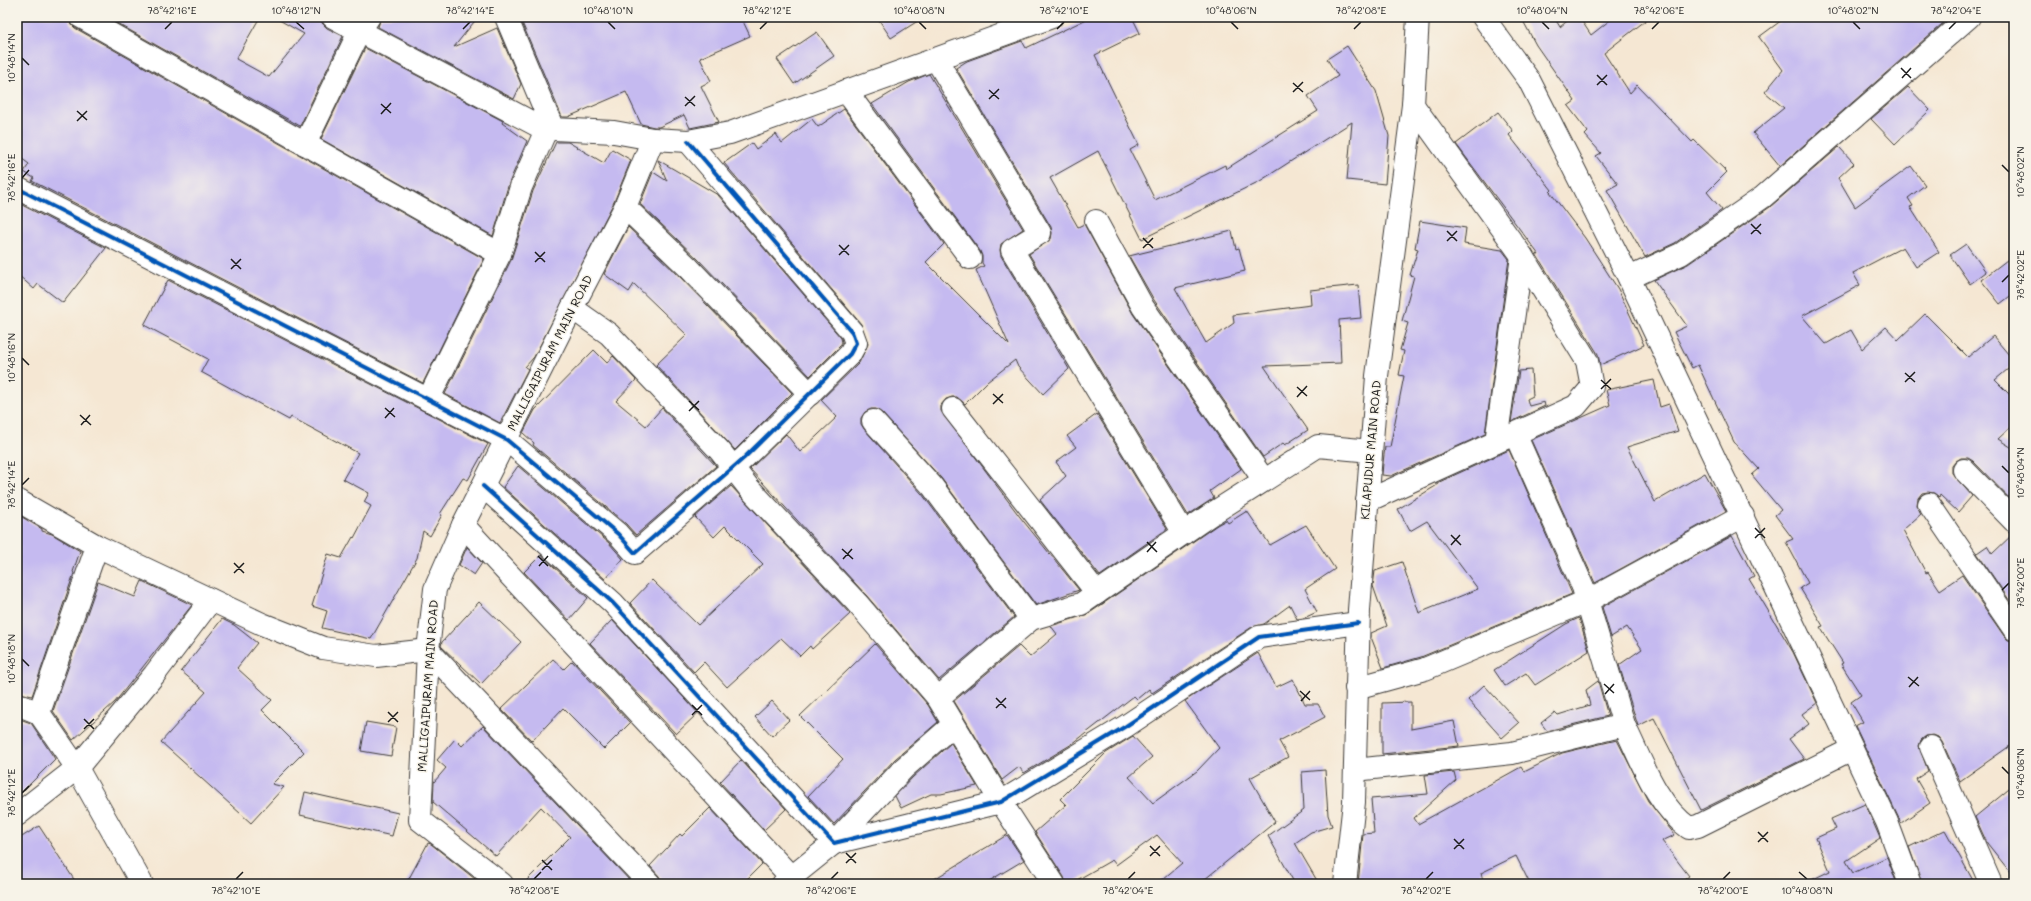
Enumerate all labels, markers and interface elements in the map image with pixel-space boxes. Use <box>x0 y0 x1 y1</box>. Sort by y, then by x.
text: 78°42'16"E <box>148 3 197 17</box>
text: 10°48'12"N <box>271 3 321 17</box>
text: 78°42'14"E <box>446 3 495 17</box>
text: 10°48'10"N <box>583 3 633 17</box>
text: 78°42'12"E <box>743 3 791 17</box>
text: 10°48'08"N <box>893 3 945 17</box>
text: 78°42'10"E <box>1039 3 1089 17</box>
text: 10°48'06"N <box>1205 3 1257 17</box>
text: 78°42'08"E <box>1336 3 1387 17</box>
text: 10°48'04"N <box>1516 3 1568 17</box>
text: 78°42'06"E <box>1634 3 1685 17</box>
text: 10°48'02"N <box>1827 3 1879 17</box>
text: 78°42'04"E <box>1931 3 1981 17</box>
text: 10°48'14"N <box>4 33 18 83</box>
text: 10°48'02"N <box>2013 146 2027 198</box>
text: 78°42'16"E <box>4 153 18 202</box>
text: 78°42'02"E <box>2013 250 2027 300</box>
street label: MALLIGAIPURAM MAIN ROAD <box>503 272 595 433</box>
text: 10°48'16"N <box>4 333 18 383</box>
street label: KILAPUDUR MAIN ROAD <box>1356 380 1384 520</box>
text: 10°48'04"N <box>2013 447 2027 499</box>
text: 78°42'14"E <box>4 460 18 509</box>
text: 78°42'00"E <box>2013 557 2027 608</box>
street label: MALLIGAIPURAM MAIN ROAD <box>413 599 441 773</box>
text: 10°48'18"N <box>4 634 18 684</box>
text: 10°48'06"N <box>2013 748 2027 800</box>
text: 78°42'12"E <box>4 769 18 817</box>
text: 78°42'10"E <box>211 883 261 897</box>
text: 78°42'08"E <box>509 883 560 897</box>
text: 78°42'06"E <box>806 883 857 897</box>
text: 78°42'04"E <box>1103 883 1153 897</box>
text: 78°42'02"E <box>1401 883 1451 897</box>
text: 78°42'00"E <box>1698 883 1749 897</box>
text: 10°48'08"N <box>1781 883 1833 897</box>

